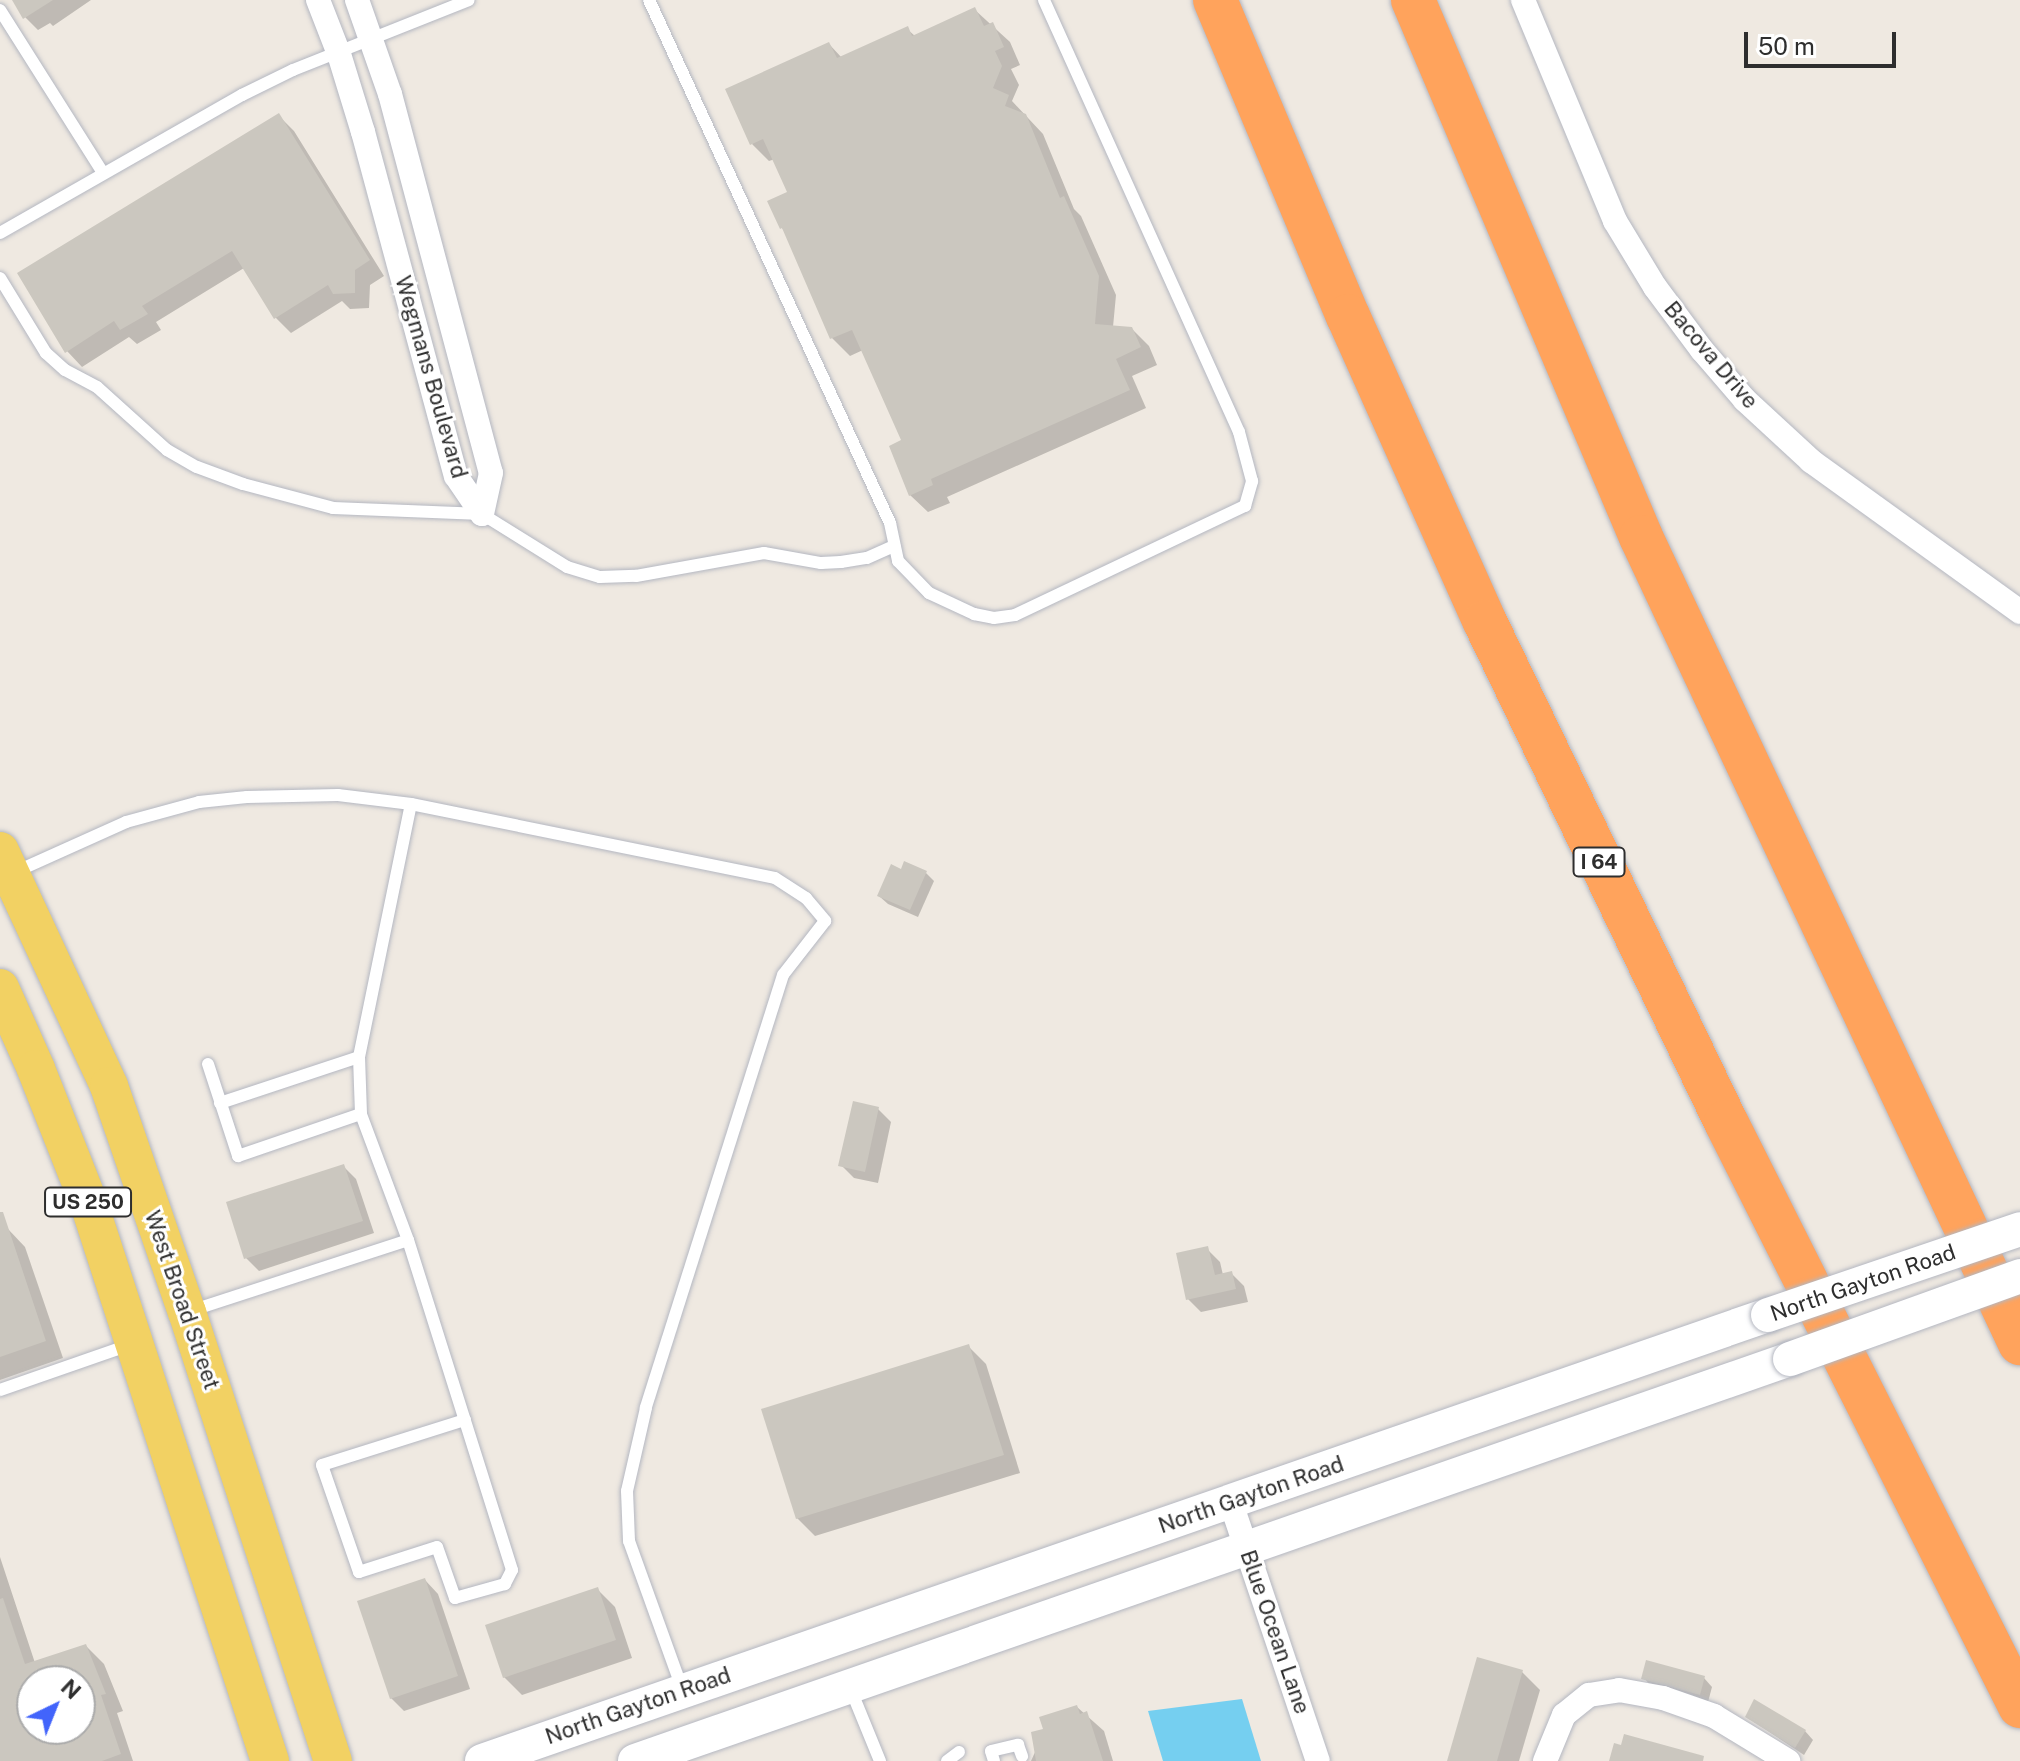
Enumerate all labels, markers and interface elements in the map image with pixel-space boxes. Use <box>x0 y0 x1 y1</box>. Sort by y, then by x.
scale bar <box>1748 16 1900 66</box>
text: 50 m <box>1758 32 1815 60</box>
street label: Wegmans Boulevard <box>389 273 473 481</box>
street label: Bacova Drive <box>1658 296 1764 414</box>
road number: I 64 <box>1571 846 1627 878</box>
road number: US 250 <box>44 1186 132 1218</box>
street label: West Broad Street <box>139 1207 225 1393</box>
street label: North Gayton Road <box>1767 1239 1959 1327</box>
street label: North Gayton Road <box>1155 1451 1347 1539</box>
street label: Blue Ocean Lane <box>1235 1547 1315 1717</box>
street label: North Gayton Road <box>542 1662 734 1750</box>
north arrow <box>16 1665 96 1745</box>
text: N <box>56 1674 86 1704</box>

